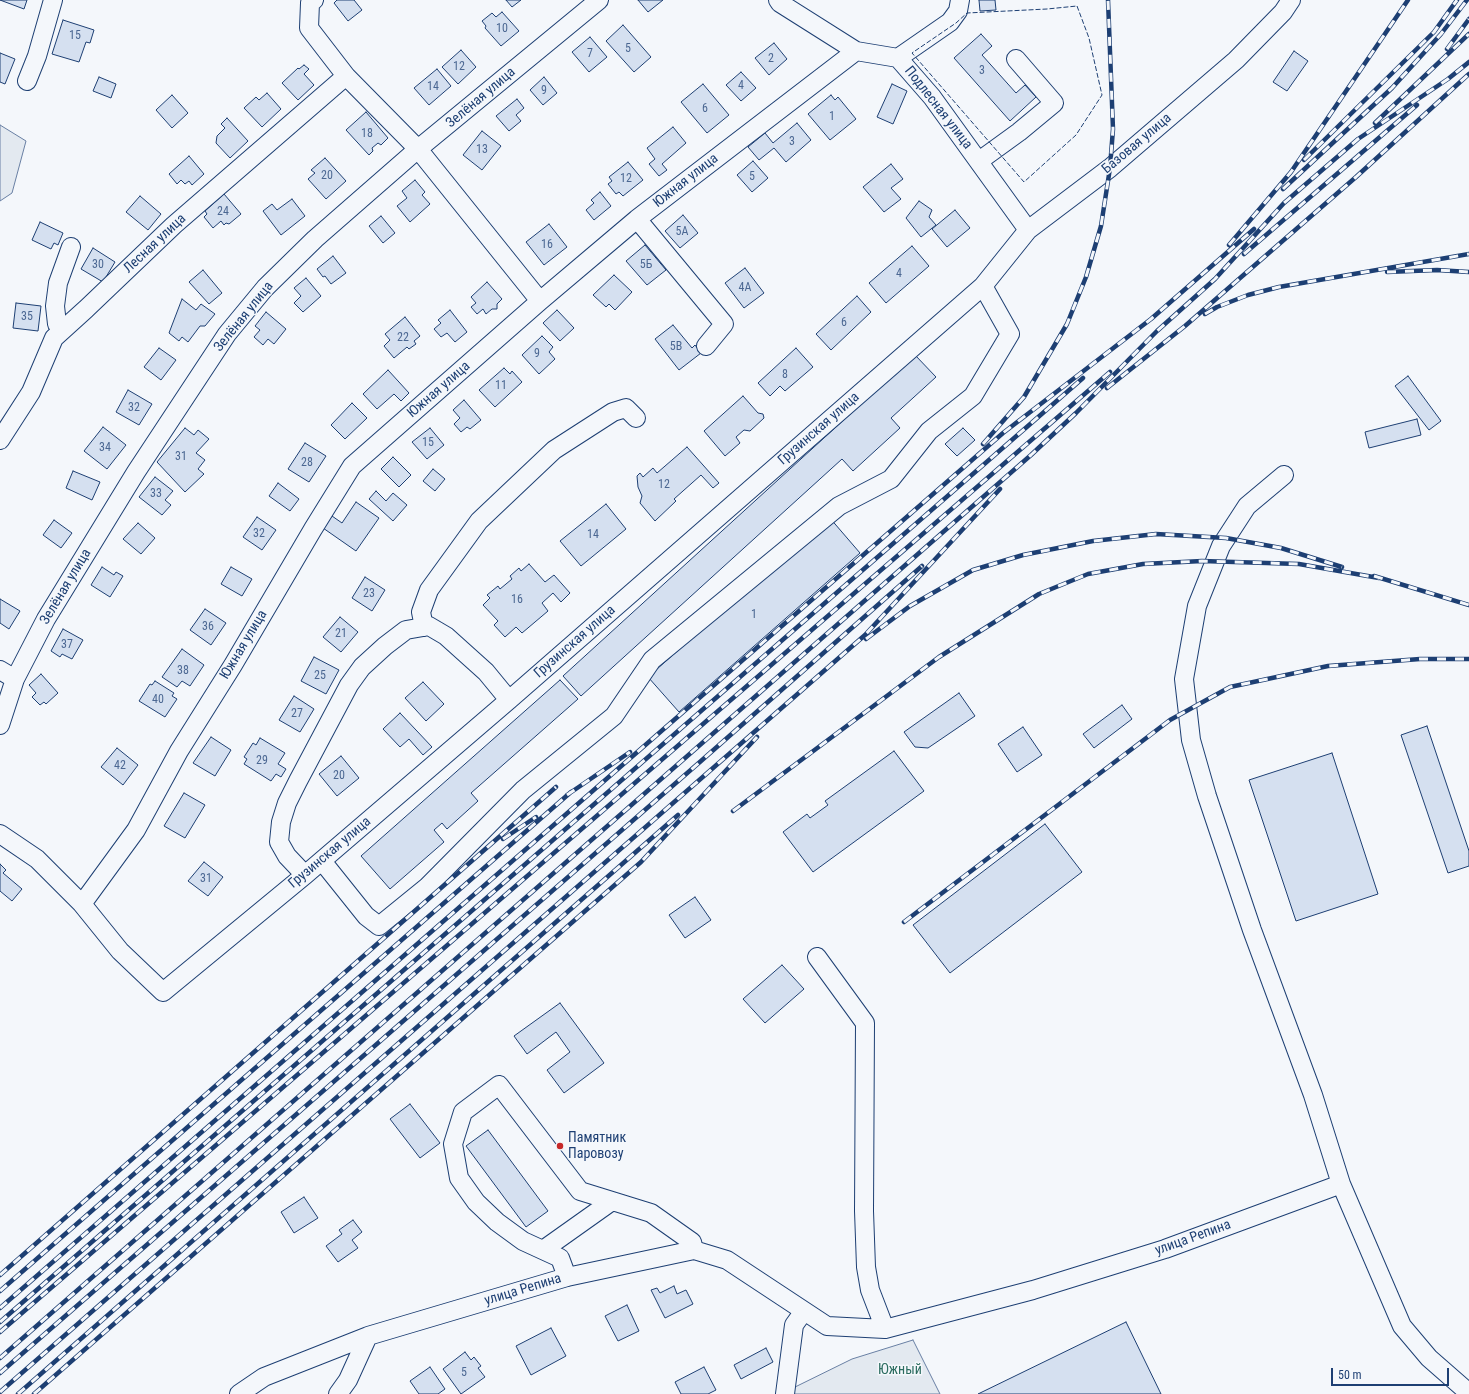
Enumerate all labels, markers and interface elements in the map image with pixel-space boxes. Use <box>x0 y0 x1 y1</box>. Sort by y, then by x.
house number: 10 <box>496 22 508 36</box>
house number: 15 <box>69 29 81 43</box>
house number: 5 <box>625 42 631 56</box>
house number: 7 <box>587 47 593 61</box>
house number: 2 <box>768 52 774 66</box>
house number: 12 <box>453 60 465 74</box>
street label: Подлесная улица <box>900 63 976 153</box>
street label: Зелёная улица <box>443 64 519 132</box>
house number: 3 <box>979 64 985 78</box>
house number: 4 <box>738 79 744 93</box>
house number: 14 <box>427 80 439 94</box>
house number: 9 <box>541 84 547 98</box>
house number: 6 <box>702 102 708 116</box>
house number: 1 <box>829 110 835 124</box>
street label: Базовая улица <box>1099 110 1175 178</box>
house number: 18 <box>361 127 373 141</box>
house number: 3 <box>789 135 795 149</box>
house number: 13 <box>476 143 488 157</box>
street label: Южная улица <box>650 150 722 212</box>
house number: 20 <box>321 169 333 183</box>
house number: 5 <box>749 170 755 184</box>
house number: 12 <box>620 172 632 186</box>
house number: 24 <box>217 205 229 219</box>
street label: Лесная улица <box>120 211 190 277</box>
house number: 5А <box>676 225 688 239</box>
house number: 16 <box>541 238 553 252</box>
house number: 30 <box>92 258 104 272</box>
house number: 5Б <box>640 258 652 272</box>
house number: 4 <box>896 267 902 281</box>
street label: Зелёная улица <box>211 279 277 355</box>
house number: 4А <box>739 281 751 295</box>
house number: 35 <box>21 310 33 324</box>
house number: 6 <box>841 316 847 330</box>
house number: 22 <box>397 331 409 345</box>
house number: 5В <box>670 340 682 354</box>
house number: 9 <box>534 347 540 361</box>
street label: Южная улица <box>404 358 474 422</box>
house number: 8 <box>782 368 788 382</box>
house number: 11 <box>495 379 507 393</box>
street label: Грузинская улица <box>775 389 863 469</box>
house number: 32 <box>128 401 140 415</box>
house number: 15 <box>422 436 434 450</box>
house number: 34 <box>99 441 111 455</box>
house number: 31 <box>175 450 187 464</box>
house number: 28 <box>301 456 313 470</box>
house number: 12 <box>658 478 670 492</box>
house number: 33 <box>150 487 162 501</box>
house number: 32 <box>253 527 265 541</box>
house number: 14 <box>587 528 599 542</box>
street label: Зелёная улица <box>37 546 95 628</box>
house number: 23 <box>363 587 375 601</box>
house number: 16 <box>511 593 523 607</box>
street label: Грузинская улица <box>531 602 619 682</box>
street label: Южная улица <box>217 607 271 683</box>
house number: 1 <box>751 608 757 622</box>
house number: 36 <box>202 620 214 634</box>
house number: 21 <box>335 627 347 641</box>
house number: 37 <box>61 638 73 652</box>
house number: 38 <box>177 664 189 678</box>
house number: 25 <box>314 669 326 683</box>
house number: 40 <box>152 693 164 707</box>
house number: 27 <box>291 707 303 721</box>
house number: 29 <box>256 754 268 768</box>
house number: 42 <box>114 759 126 773</box>
house number: 20 <box>333 769 345 783</box>
street label: Грузинская улица <box>285 814 375 892</box>
house number: 31 <box>200 872 212 886</box>
place label: Памятник Паровозу <box>568 1130 626 1162</box>
marker: Памятник Паровозу <box>555 1141 565 1151</box>
street label: улица Репина <box>1153 1217 1233 1259</box>
street label: улица Репина <box>483 1270 563 1310</box>
scale bar <box>1333 1360 1451 1386</box>
park label: Южный <box>878 1362 922 1378</box>
house number: 5 <box>461 1366 467 1380</box>
text: 50 m <box>1338 1368 1362 1382</box>

